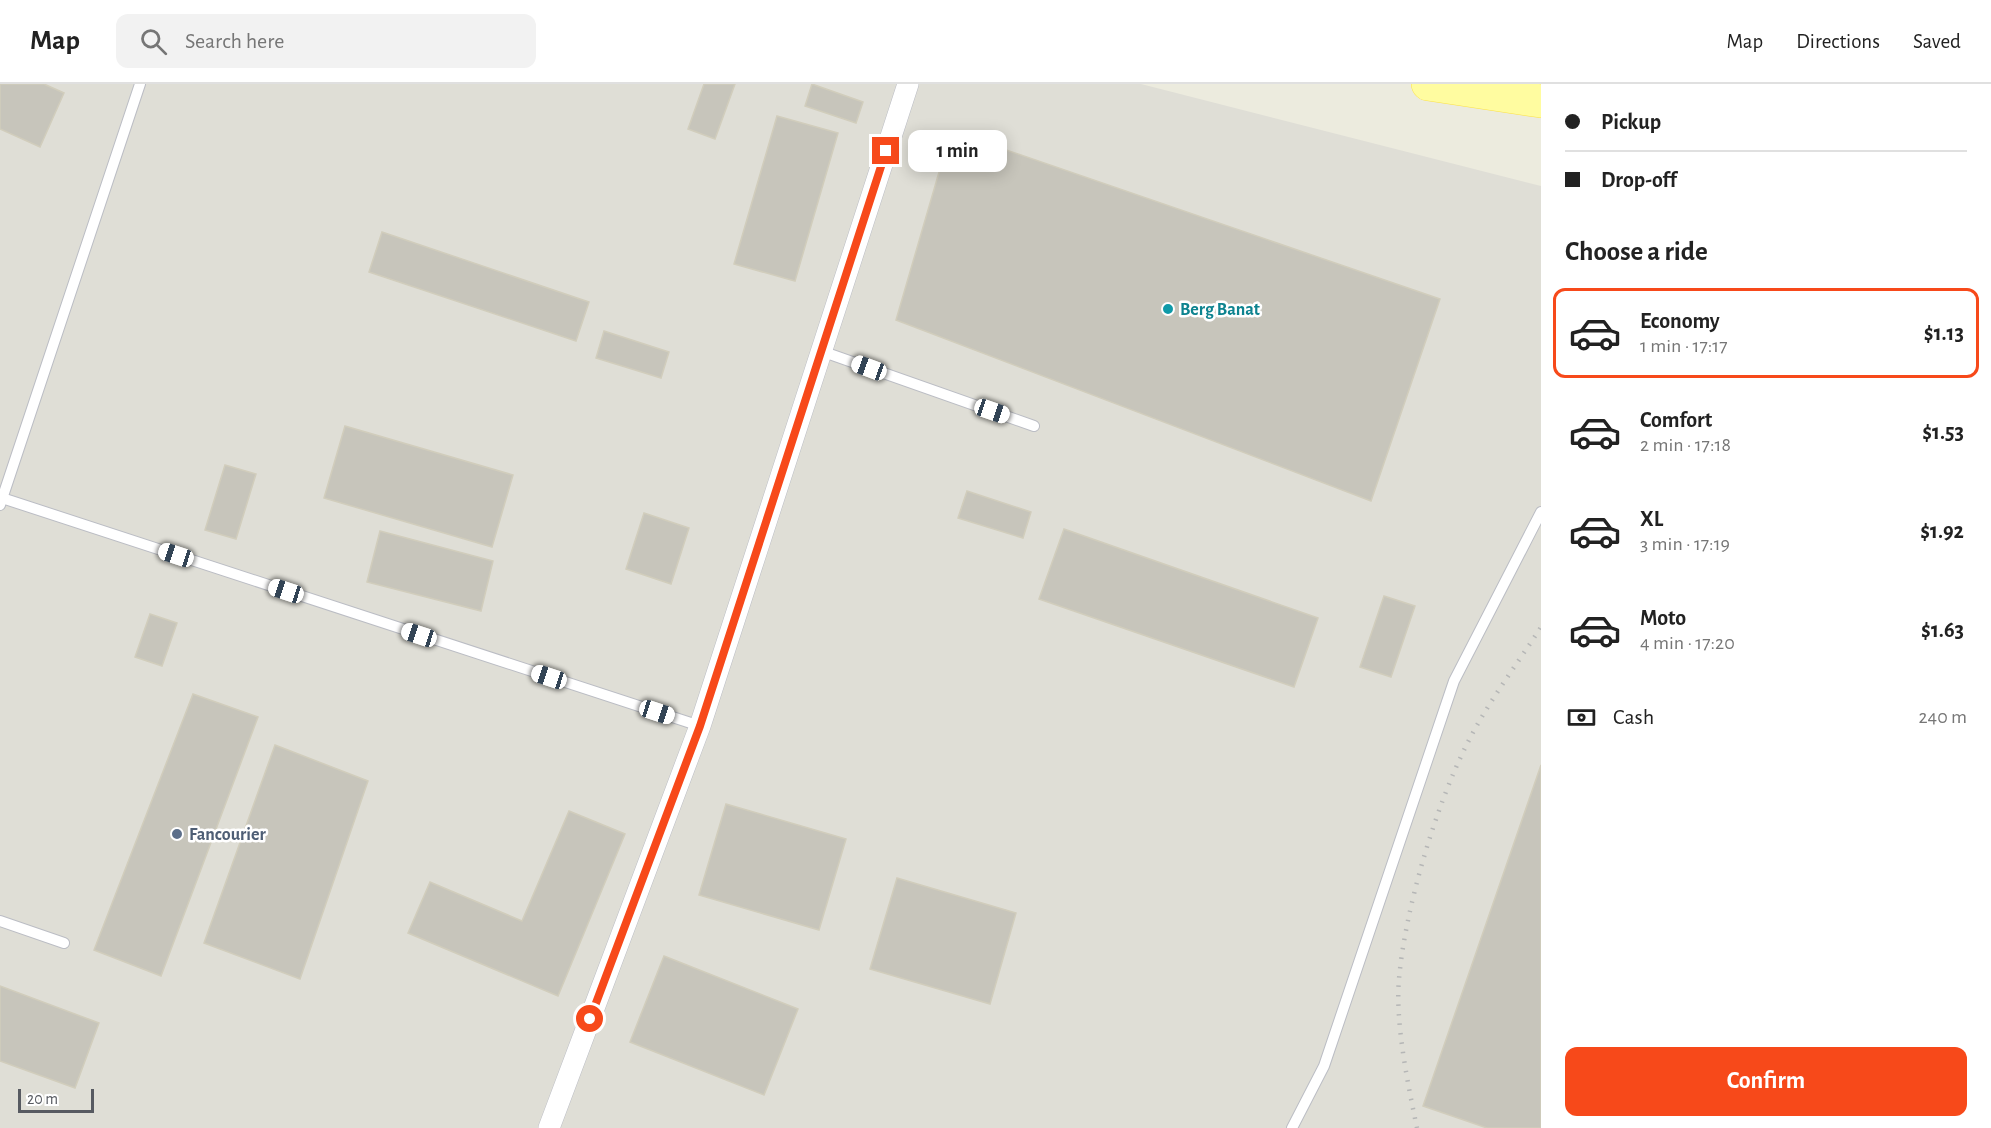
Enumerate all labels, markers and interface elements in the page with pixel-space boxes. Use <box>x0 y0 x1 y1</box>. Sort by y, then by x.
search box <box>116 14 536 68</box>
icon: search <box>137 25 170 58</box>
text: Map <box>30 27 80 55</box>
text: Search here <box>185 30 284 52</box>
text: Map <box>1727 31 1763 52</box>
text: Directions <box>1796 31 1880 52</box>
text: Saved <box>1913 31 1961 52</box>
text: Pickup <box>1601 111 1661 133</box>
callout: 1 min <box>907 130 1006 172</box>
route end <box>872 137 899 164</box>
text: 1 min <box>936 141 979 161</box>
text: Drop-off <box>1601 169 1677 191</box>
text: Choose a ride <box>1565 238 1708 265</box>
place label: Berg Banat <box>1180 301 1260 319</box>
marker: Berg Banat <box>1161 302 1175 316</box>
icon: car <box>1568 306 1622 360</box>
text: Economy <box>1640 310 1720 332</box>
text: $1.13 <box>1924 322 1964 344</box>
text: 1 min · 17:17 <box>1640 336 1728 356</box>
car <box>849 353 889 383</box>
car <box>972 397 1012 425</box>
icon: car <box>1568 405 1622 459</box>
text: Comfort <box>1640 409 1712 431</box>
text: $1.53 <box>1922 421 1964 443</box>
text: 2 min · 17:18 <box>1640 435 1731 455</box>
icon: car <box>1568 504 1622 558</box>
text: XL <box>1640 508 1663 530</box>
text: $1.92 <box>1920 520 1964 542</box>
text: 3 min · 17:19 <box>1640 534 1730 554</box>
car <box>156 541 196 569</box>
car <box>266 577 306 605</box>
icon: car <box>1568 603 1622 657</box>
text: Moto <box>1640 607 1686 629</box>
text: $1.63 <box>1921 619 1964 641</box>
car <box>399 621 439 649</box>
text: 4 min · 17:20 <box>1640 633 1735 653</box>
car <box>529 663 569 691</box>
car <box>637 698 677 726</box>
icon: cash <box>1565 701 1598 734</box>
text: Cash <box>1613 706 1654 728</box>
text: 240 m <box>1918 707 1967 727</box>
place label: Fancourier <box>189 826 266 844</box>
marker: Fancourier <box>170 827 184 841</box>
route start <box>576 1005 603 1032</box>
button: Confirm <box>1565 1047 1967 1116</box>
scale bar <box>18 1086 94 1114</box>
text: 20 m <box>27 1091 58 1107</box>

